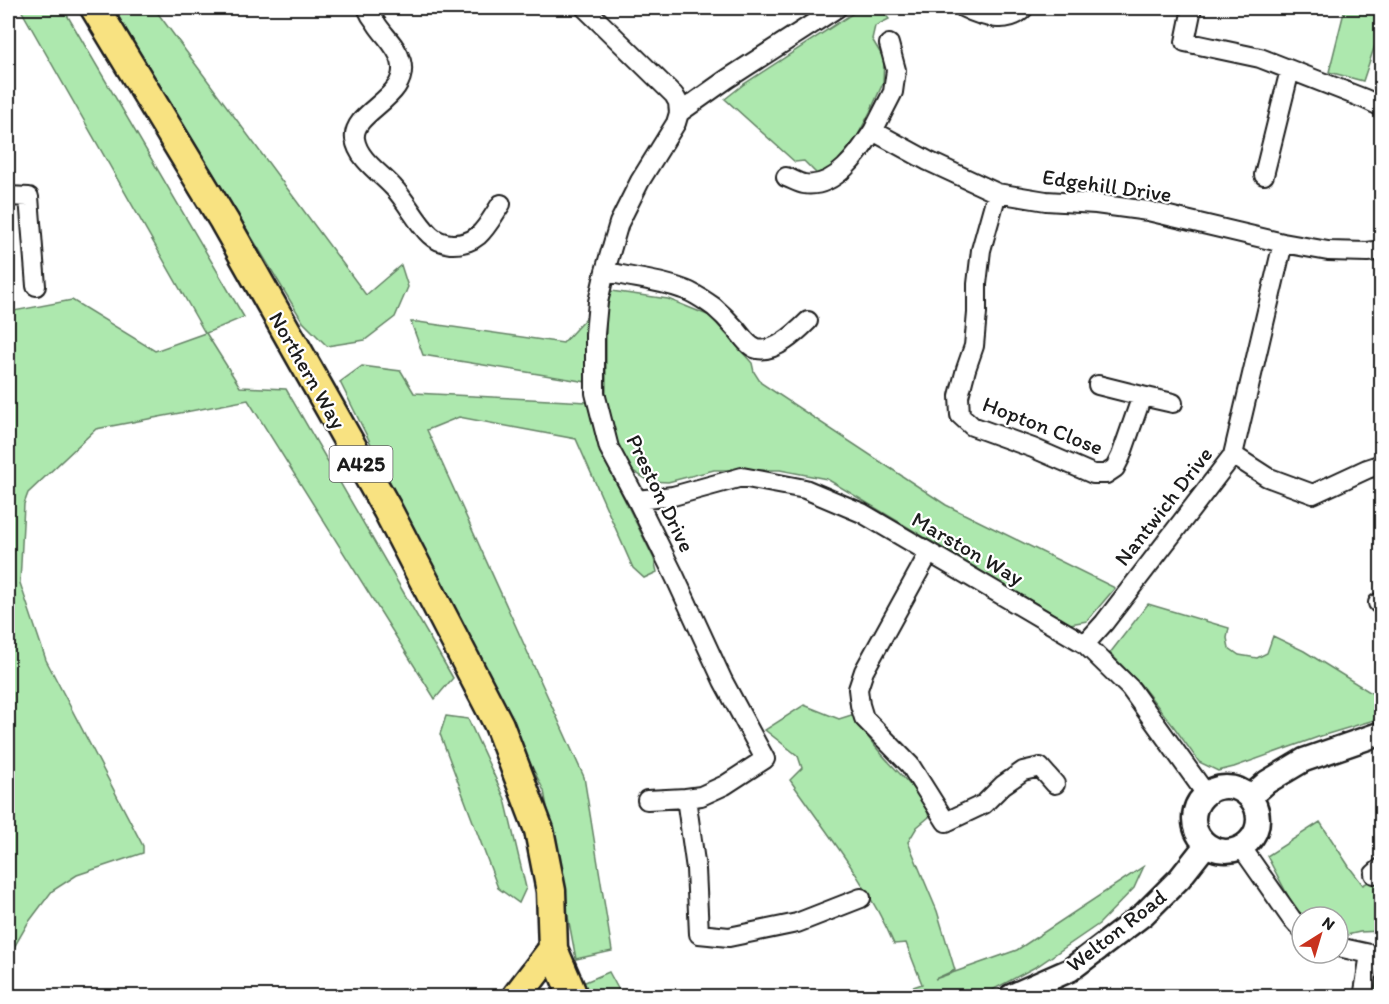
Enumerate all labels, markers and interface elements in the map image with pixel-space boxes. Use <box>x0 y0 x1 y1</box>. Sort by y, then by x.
street label: Edgehill Drive <box>1041 163 1173 208</box>
street label: Northern Way <box>263 307 352 434</box>
street label: Hopton Close <box>979 390 1107 461</box>
street label: Preston Drive <box>620 430 701 556</box>
street label: Nantwich Drive <box>1109 441 1218 571</box>
road number: A425 <box>330 446 392 482</box>
street label: Marston Way <box>907 506 1029 592</box>
street label: Welton Road <box>1061 883 1172 978</box>
north arrow <box>1290 905 1350 965</box>
text: N <box>1319 913 1339 934</box>

